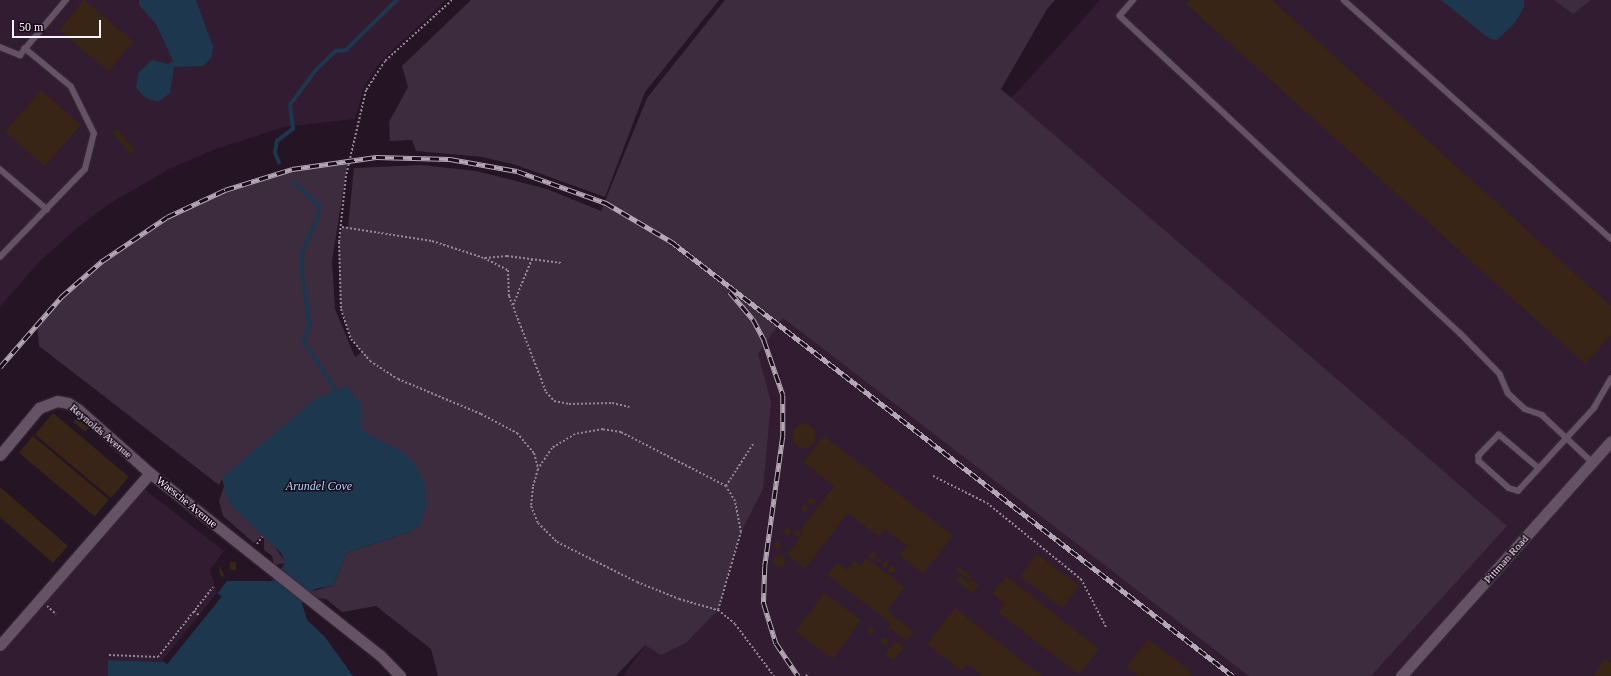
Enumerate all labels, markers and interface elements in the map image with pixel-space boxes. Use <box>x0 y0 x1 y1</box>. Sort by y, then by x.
scale bar <box>14 12 103 38</box>
text: 50 m <box>19 20 43 34</box>
street label: Reynolds Avenue <box>67 401 135 461</box>
street label: Waesche Avenue <box>154 473 220 531</box>
water label: Arundel Cove <box>286 480 352 494</box>
street label: Pittman Road <box>1481 532 1531 586</box>

